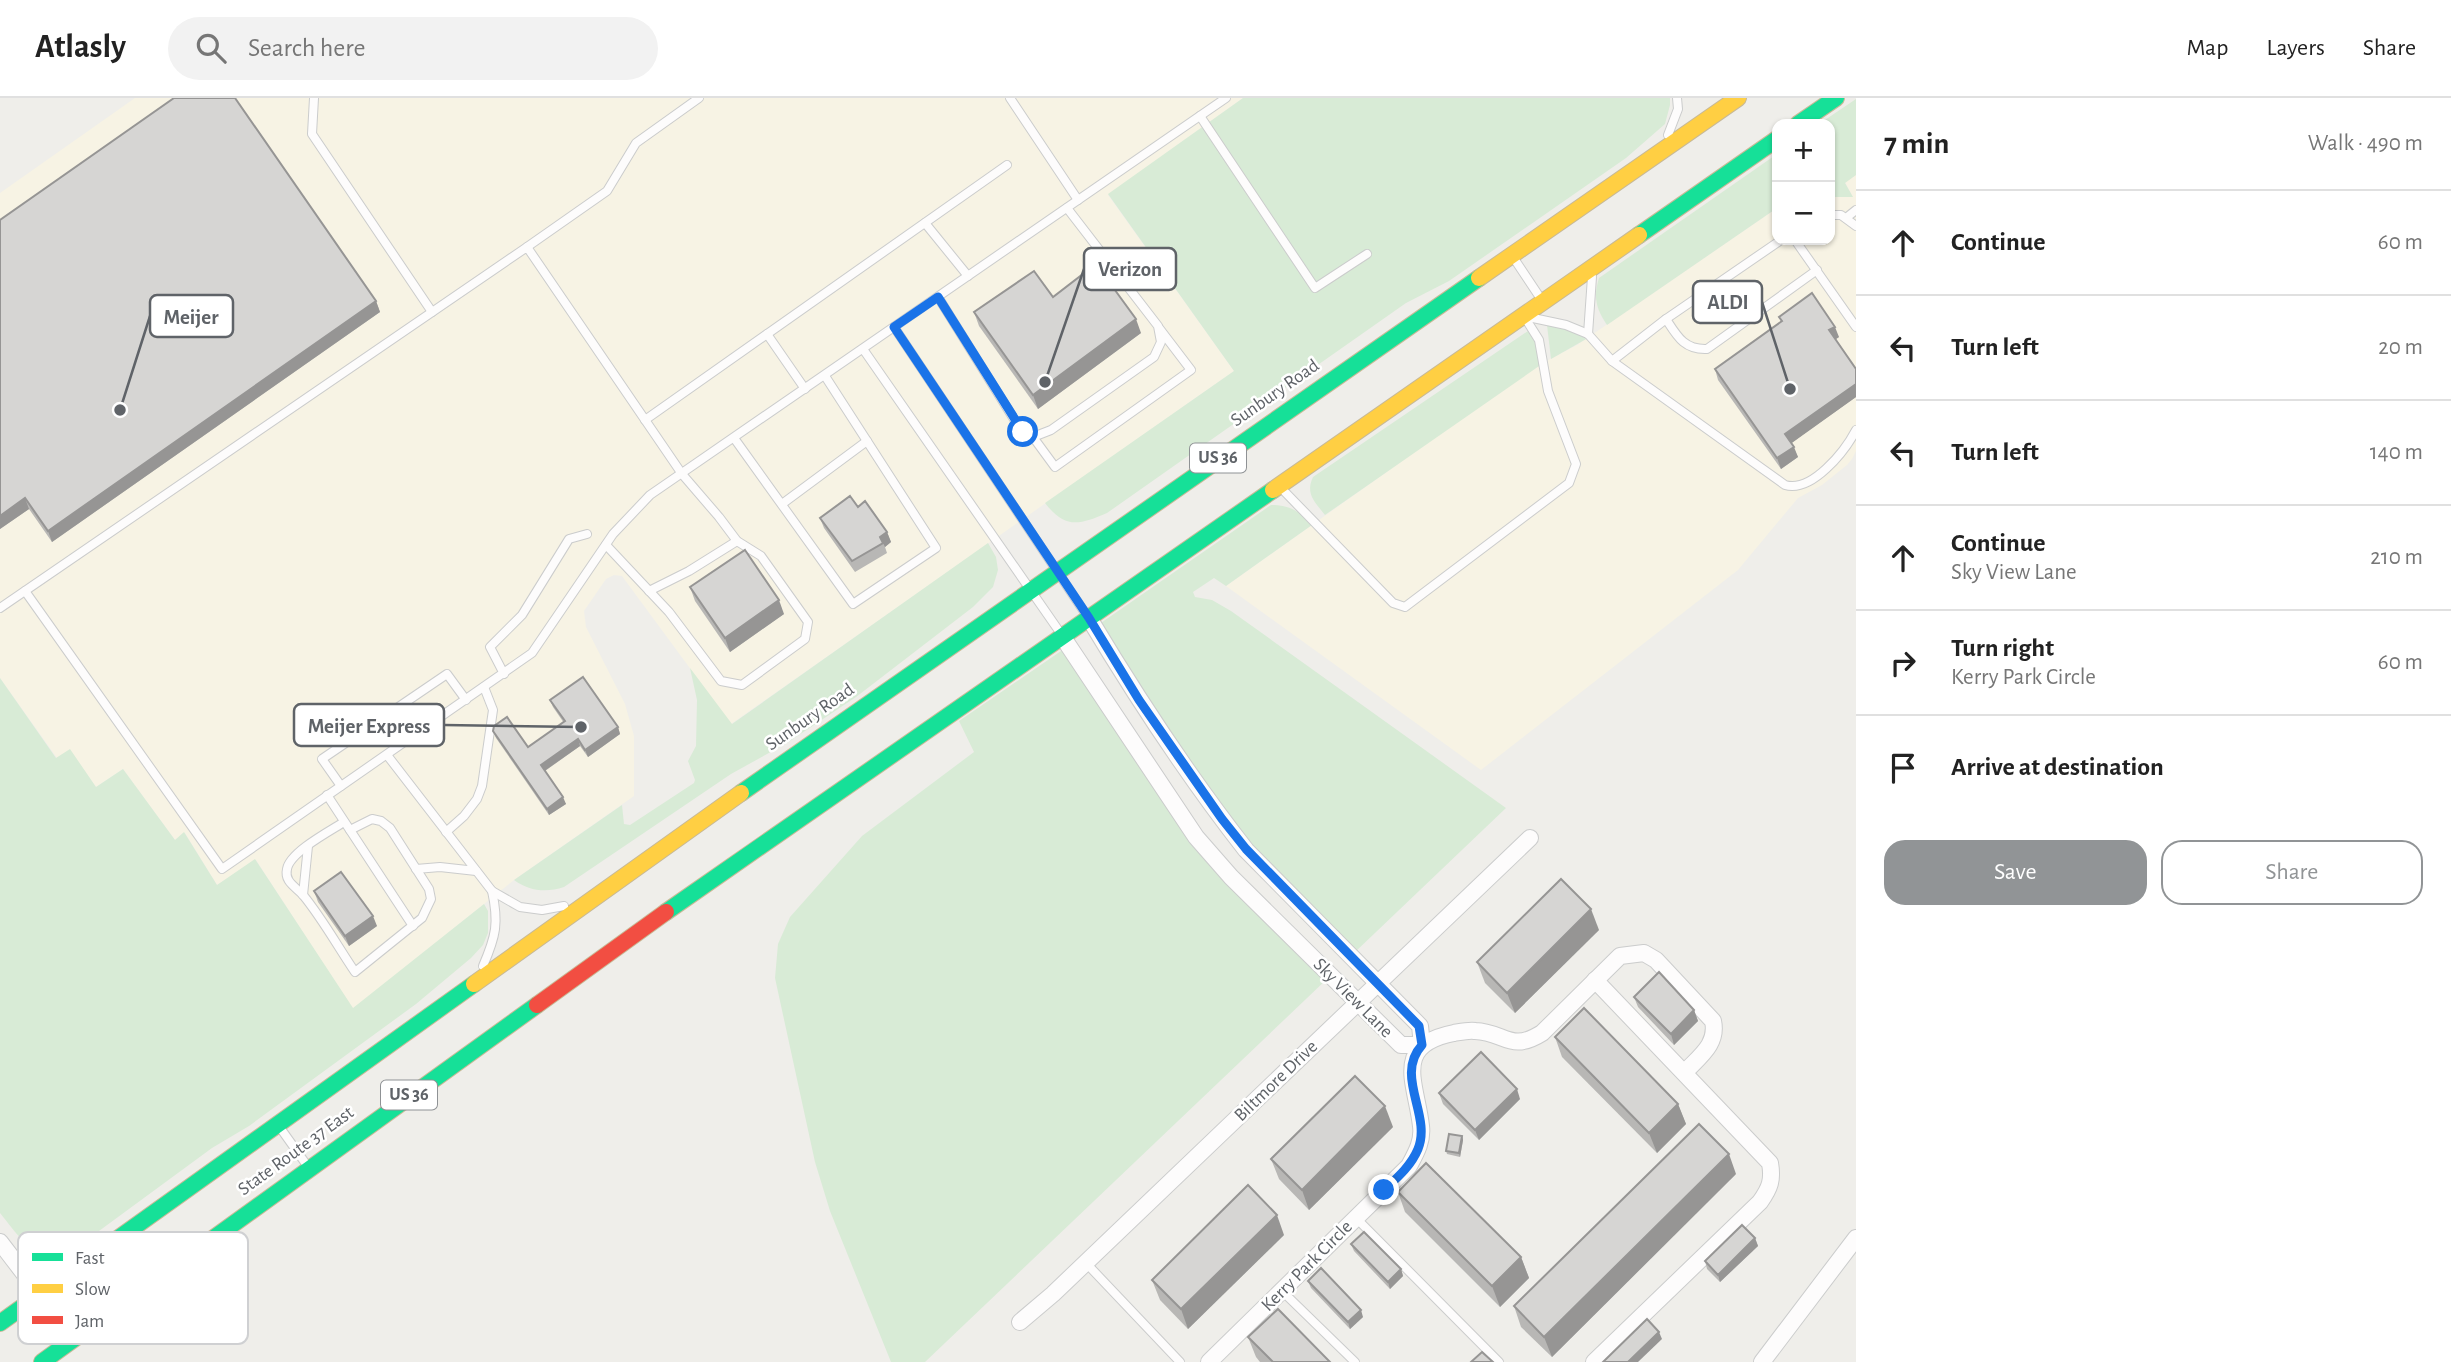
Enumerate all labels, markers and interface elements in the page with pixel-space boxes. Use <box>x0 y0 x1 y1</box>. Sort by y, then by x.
search box <box>168 17 658 80</box>
icon: search <box>192 29 230 67</box>
text: Atlasly <box>35 31 126 64</box>
text: Search here <box>248 35 366 61</box>
text: Map <box>2186 36 2228 60</box>
text: Layers <box>2266 36 2325 60</box>
text: Share <box>2363 36 2416 60</box>
map controls <box>1772 119 1835 245</box>
button: + <box>1772 119 1835 182</box>
text: 7 min <box>1884 129 1949 159</box>
text: Walk · 490 m <box>2308 132 2423 155</box>
button: − <box>1772 182 1835 245</box>
icon: ahead <box>1884 224 1922 262</box>
text: Continue <box>1951 229 2046 255</box>
text: 60 m <box>2378 231 2423 254</box>
callout: Verizon <box>1084 248 1176 290</box>
text: Verizon <box>1098 259 1162 280</box>
callout: ALDI <box>1693 281 1762 323</box>
text: ALDI <box>1707 292 1749 313</box>
callout: Meijer <box>150 295 233 337</box>
text: Meijer <box>164 307 219 328</box>
icon: left <box>1884 329 1922 367</box>
text: Turn left <box>1951 334 2039 360</box>
text: 20 m <box>2378 336 2423 359</box>
street label: Sunbury Road <box>1227 356 1323 430</box>
route start <box>1007 416 1038 447</box>
icon: left <box>1884 434 1922 472</box>
text: Turn left <box>1951 439 2039 465</box>
text: 140 m <box>2370 441 2423 464</box>
road number: US 36 <box>1190 444 1246 472</box>
text: Continue <box>1951 530 2046 556</box>
icon: ahead <box>1884 539 1922 577</box>
text: 210 m <box>2370 546 2423 569</box>
text: Sky View Lane <box>1951 561 2077 584</box>
text: Turn right <box>1951 635 2054 661</box>
icon: right <box>1884 644 1922 682</box>
text: 60 m <box>2378 651 2423 674</box>
text: Kerry Park Circle <box>1951 666 2096 689</box>
street label: Sunbury Road <box>762 680 858 754</box>
callout: Meijer Express <box>294 704 444 746</box>
text: Meijer Express <box>308 716 430 737</box>
icon: arrive <box>1884 749 1922 787</box>
text: Arrive at destination <box>1951 754 2164 780</box>
button: Save <box>1884 840 2147 905</box>
button: Share <box>2161 840 2423 905</box>
street label: Sky View Lane <box>1310 955 1396 1041</box>
street label: Biltmore Drive <box>1231 1037 1321 1125</box>
road number: US 36 <box>381 1080 437 1110</box>
street label: State Route 37 East <box>235 1103 357 1199</box>
route end <box>1368 1174 1399 1205</box>
street label: Kerry Park Circle <box>1258 1217 1356 1315</box>
legend <box>18 1232 248 1344</box>
text: Fast <box>75 1249 105 1268</box>
text: Slow <box>75 1280 111 1299</box>
text: Jam <box>75 1312 104 1331</box>

